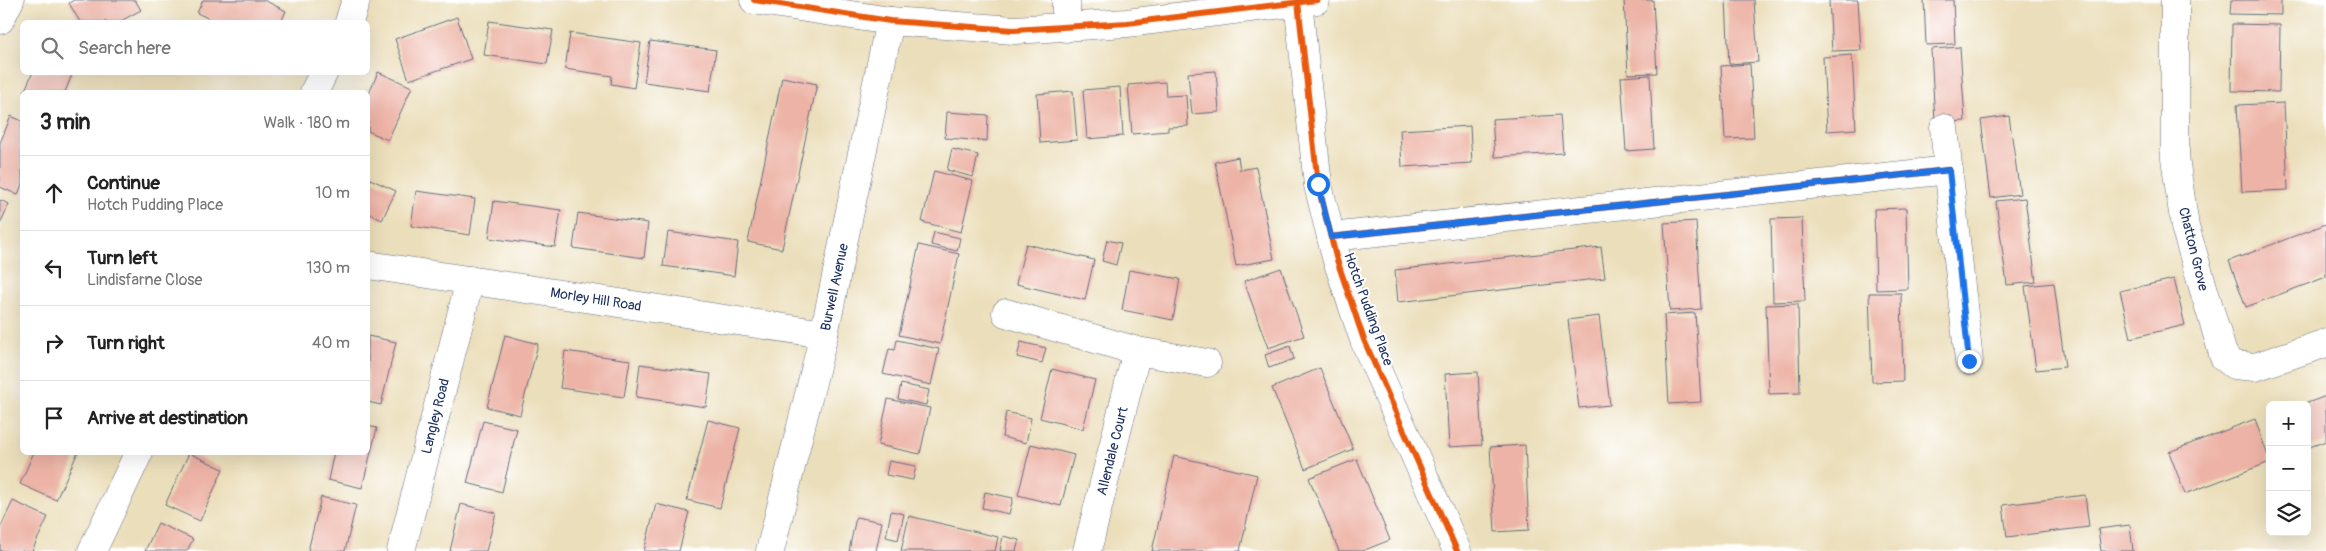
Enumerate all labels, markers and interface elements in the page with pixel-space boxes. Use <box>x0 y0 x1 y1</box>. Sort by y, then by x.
search box <box>20 20 370 75</box>
icon: search <box>38 34 66 62</box>
text: Search here <box>78 36 171 60</box>
text: 3 min <box>40 109 90 136</box>
text: Walk · 180 m <box>263 113 350 133</box>
text: Continue <box>87 171 160 195</box>
route start <box>1307 173 1330 196</box>
icon: ahead <box>40 179 68 207</box>
text: 10 m <box>315 183 350 203</box>
text: Hotch Pudding Place <box>87 195 223 215</box>
street label: Chatton Grove <box>2175 206 2212 293</box>
street label: Burwell Avenue <box>817 242 852 332</box>
text: Turn left <box>87 246 157 270</box>
street label: Hotch Pudding Place <box>1340 250 1397 368</box>
icon: left <box>40 254 68 282</box>
text: 130 m <box>306 258 350 278</box>
text: Lindisfarne Close <box>87 270 202 290</box>
street label: Morley Hill Road <box>549 284 643 315</box>
icon: right <box>40 329 68 357</box>
text: Turn right <box>87 331 165 355</box>
text: 40 m <box>312 333 350 353</box>
route end <box>1958 350 1981 373</box>
street label: Langley Road <box>418 376 453 456</box>
map controls <box>2266 401 2311 536</box>
button: + <box>2266 401 2311 446</box>
icon: arrive <box>40 404 68 432</box>
street label: Allendale Court <box>1093 405 1132 497</box>
text: Arrive at destination <box>87 406 248 430</box>
button: − <box>2266 446 2311 491</box>
button: layers <box>2266 491 2311 536</box>

